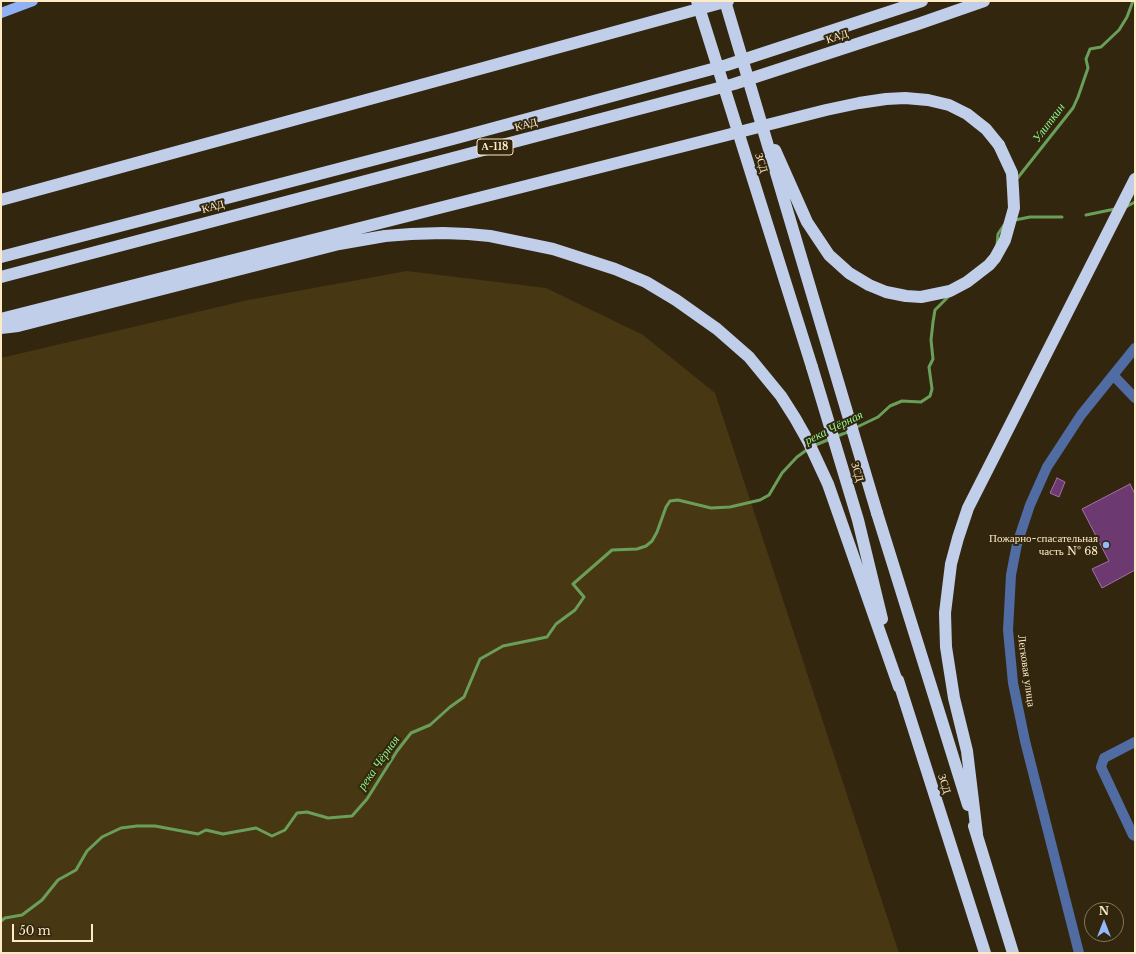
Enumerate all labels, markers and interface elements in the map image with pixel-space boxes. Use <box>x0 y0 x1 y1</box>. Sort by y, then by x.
street label: КАД <box>824 27 850 47</box>
water label: Улиткин <box>1030 101 1068 145</box>
street label: КАД <box>513 116 539 134</box>
road number: А-118 <box>477 139 513 155</box>
street label: ЗСД <box>752 152 770 174</box>
street label: КАД <box>200 198 226 216</box>
water label: река Чёрная <box>803 408 865 448</box>
street label: ЗСД <box>848 461 866 483</box>
place label: Пожарно-спасательная часть № 68 <box>989 532 1098 558</box>
marker: Пожарно-спасательная часть № 68 <box>1101 540 1111 550</box>
street label: Легковая улица <box>1014 634 1038 708</box>
water label: река Чёрная <box>355 733 403 793</box>
street label: ЗСД <box>935 773 953 795</box>
north arrow <box>1084 902 1124 942</box>
text: N <box>1099 904 1109 918</box>
scale bar <box>14 916 95 942</box>
text: 50 m <box>19 923 51 938</box>

